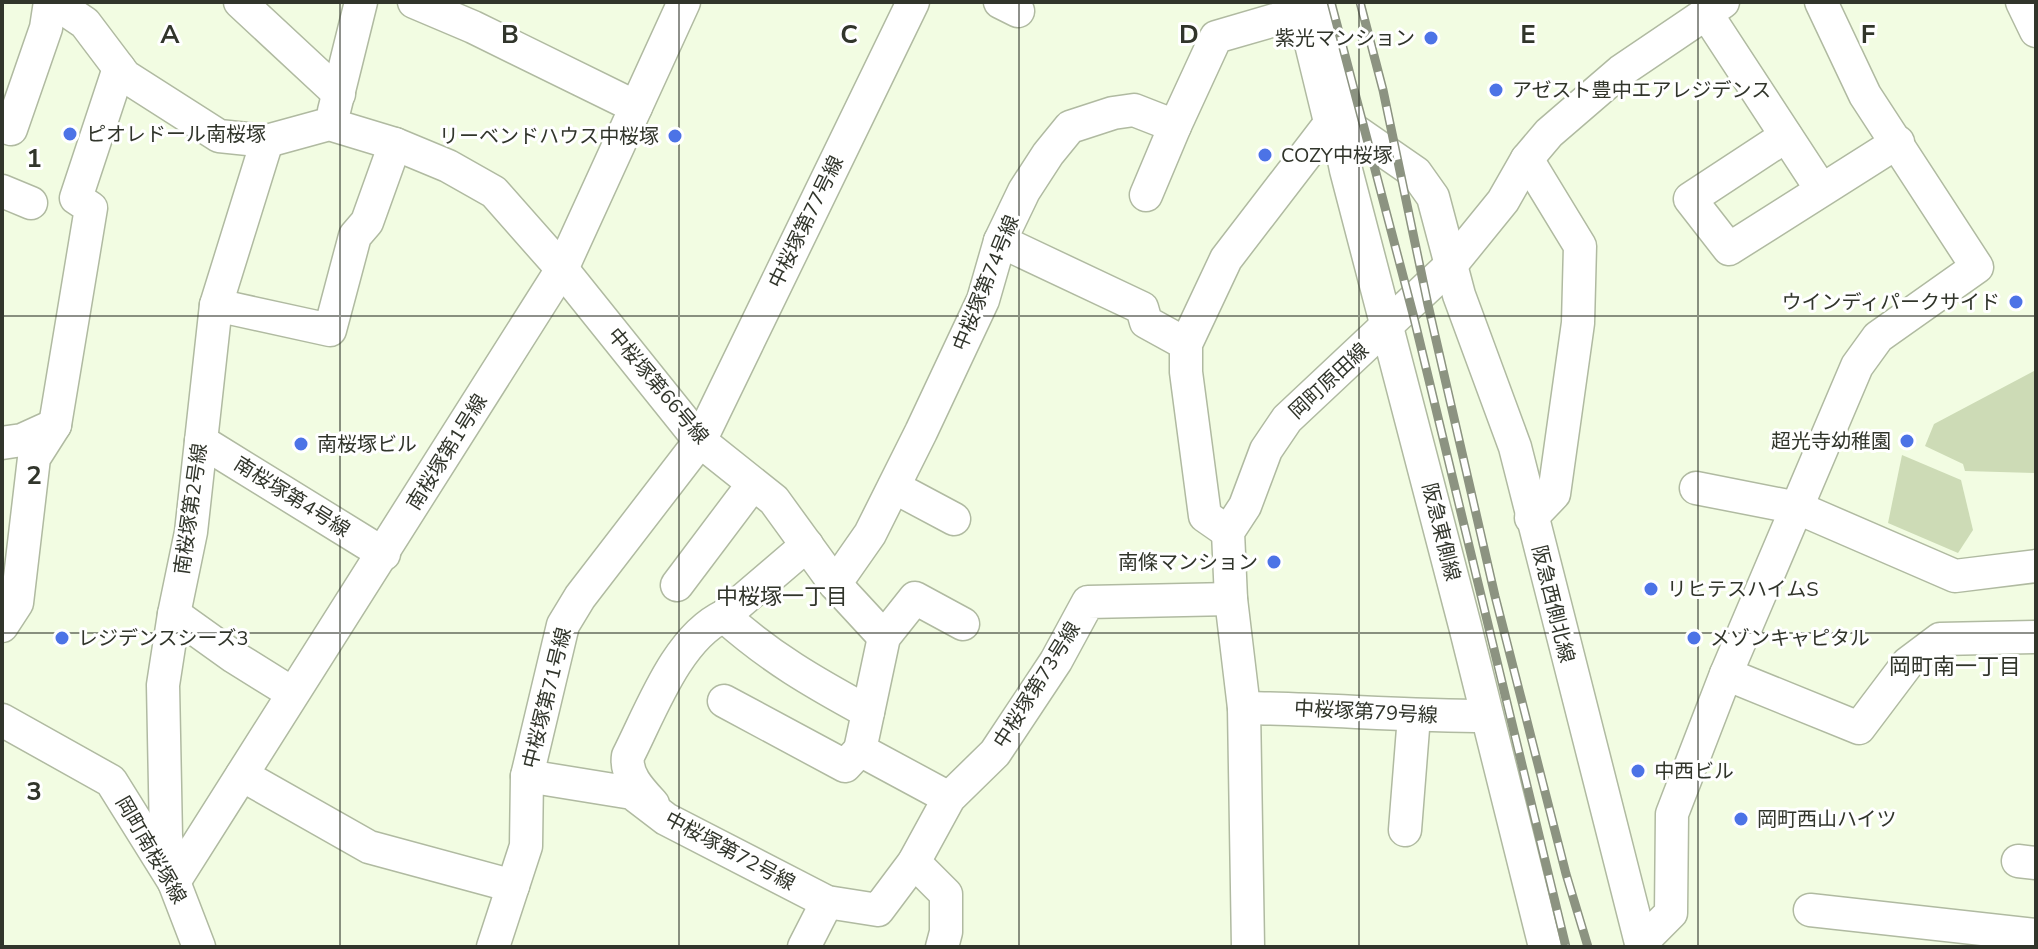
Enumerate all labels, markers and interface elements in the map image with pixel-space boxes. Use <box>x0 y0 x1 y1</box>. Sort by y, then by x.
text: A <box>160 17 180 52</box>
text: B <box>501 17 519 52</box>
text: C <box>840 17 858 52</box>
text: D <box>1179 17 1199 52</box>
text: E <box>1520 17 1536 52</box>
text: F <box>1861 17 1875 52</box>
place label: 紫光マンション <box>1275 25 1415 52</box>
marker: 紫光マンション <box>1422 29 1440 47</box>
place label: アゼスト豊中エアレジデンス <box>1512 77 1771 104</box>
marker: アゼスト豊中エアレジデンス <box>1487 81 1505 99</box>
place label: ピオレドール南桜塚 <box>86 121 266 148</box>
place label: リーベンドハウス中桜塚 <box>439 123 659 150</box>
marker: ピオレドール南桜塚 <box>61 125 79 143</box>
marker: リーベンドハウス中桜塚 <box>666 127 684 145</box>
text: 1 <box>26 141 42 176</box>
place label: COZY中桜塚 <box>1281 142 1393 169</box>
marker: COZY中桜塚 <box>1256 146 1274 164</box>
street label: 中桜塚第77号線 <box>762 151 850 293</box>
street label: 中桜塚第74号線 <box>947 211 1025 355</box>
place label: ウインディパークサイド <box>1781 289 2000 316</box>
marker: ウインディパークサイド <box>2007 293 2025 311</box>
street label: 中桜塚第66号線 <box>601 322 715 450</box>
street label: 岡町原田線 <box>1283 337 1375 425</box>
street label: 南桜塚第1号線 <box>401 389 493 515</box>
place label: 超光寺幼稚園 <box>1771 428 1891 455</box>
place label: 南桜塚ビル <box>317 431 417 458</box>
marker: 超光寺幼稚園 <box>1898 432 1916 450</box>
marker: 南桜塚ビル <box>292 435 310 453</box>
street label: 南桜塚第2号線 <box>168 442 214 576</box>
street label: 南桜塚第4号線 <box>229 451 355 543</box>
text: 2 <box>26 458 42 493</box>
street label: 阪急東側線 <box>1416 480 1466 584</box>
street label: 阪急西側北線 <box>1525 543 1581 665</box>
place label: 南條マンション <box>1118 549 1258 576</box>
marker: 南條マンション <box>1265 553 1283 571</box>
place label: リヒテスハイムS <box>1667 576 1819 603</box>
marker: リヒテスハイムS <box>1642 580 1660 598</box>
district label: 中桜塚一丁目 <box>716 582 848 612</box>
street label: 中桜塚第73号線 <box>987 617 1087 753</box>
place label: レジデンスシーズ3 <box>78 625 249 652</box>
street label: 中桜塚第71号線 <box>516 625 578 771</box>
place label: メゾンキャピタル <box>1710 625 1870 652</box>
marker: レジデンスシーズ3 <box>53 629 71 647</box>
marker: メゾンキャピタル <box>1685 629 1703 647</box>
district label: 岡町南一丁目 <box>1889 652 2021 682</box>
street label: 中桜塚第79号線 <box>1293 695 1439 729</box>
place label: 中西ビル <box>1654 758 1734 785</box>
marker: 中西ビル <box>1629 762 1647 780</box>
text: 3 <box>26 774 42 809</box>
street label: 岡町南桜塚線 <box>109 791 193 909</box>
street label: 中桜塚第72号線 <box>660 805 800 897</box>
place label: 岡町西山ハイツ <box>1757 806 1897 833</box>
marker: 岡町西山ハイツ <box>1732 810 1750 828</box>

